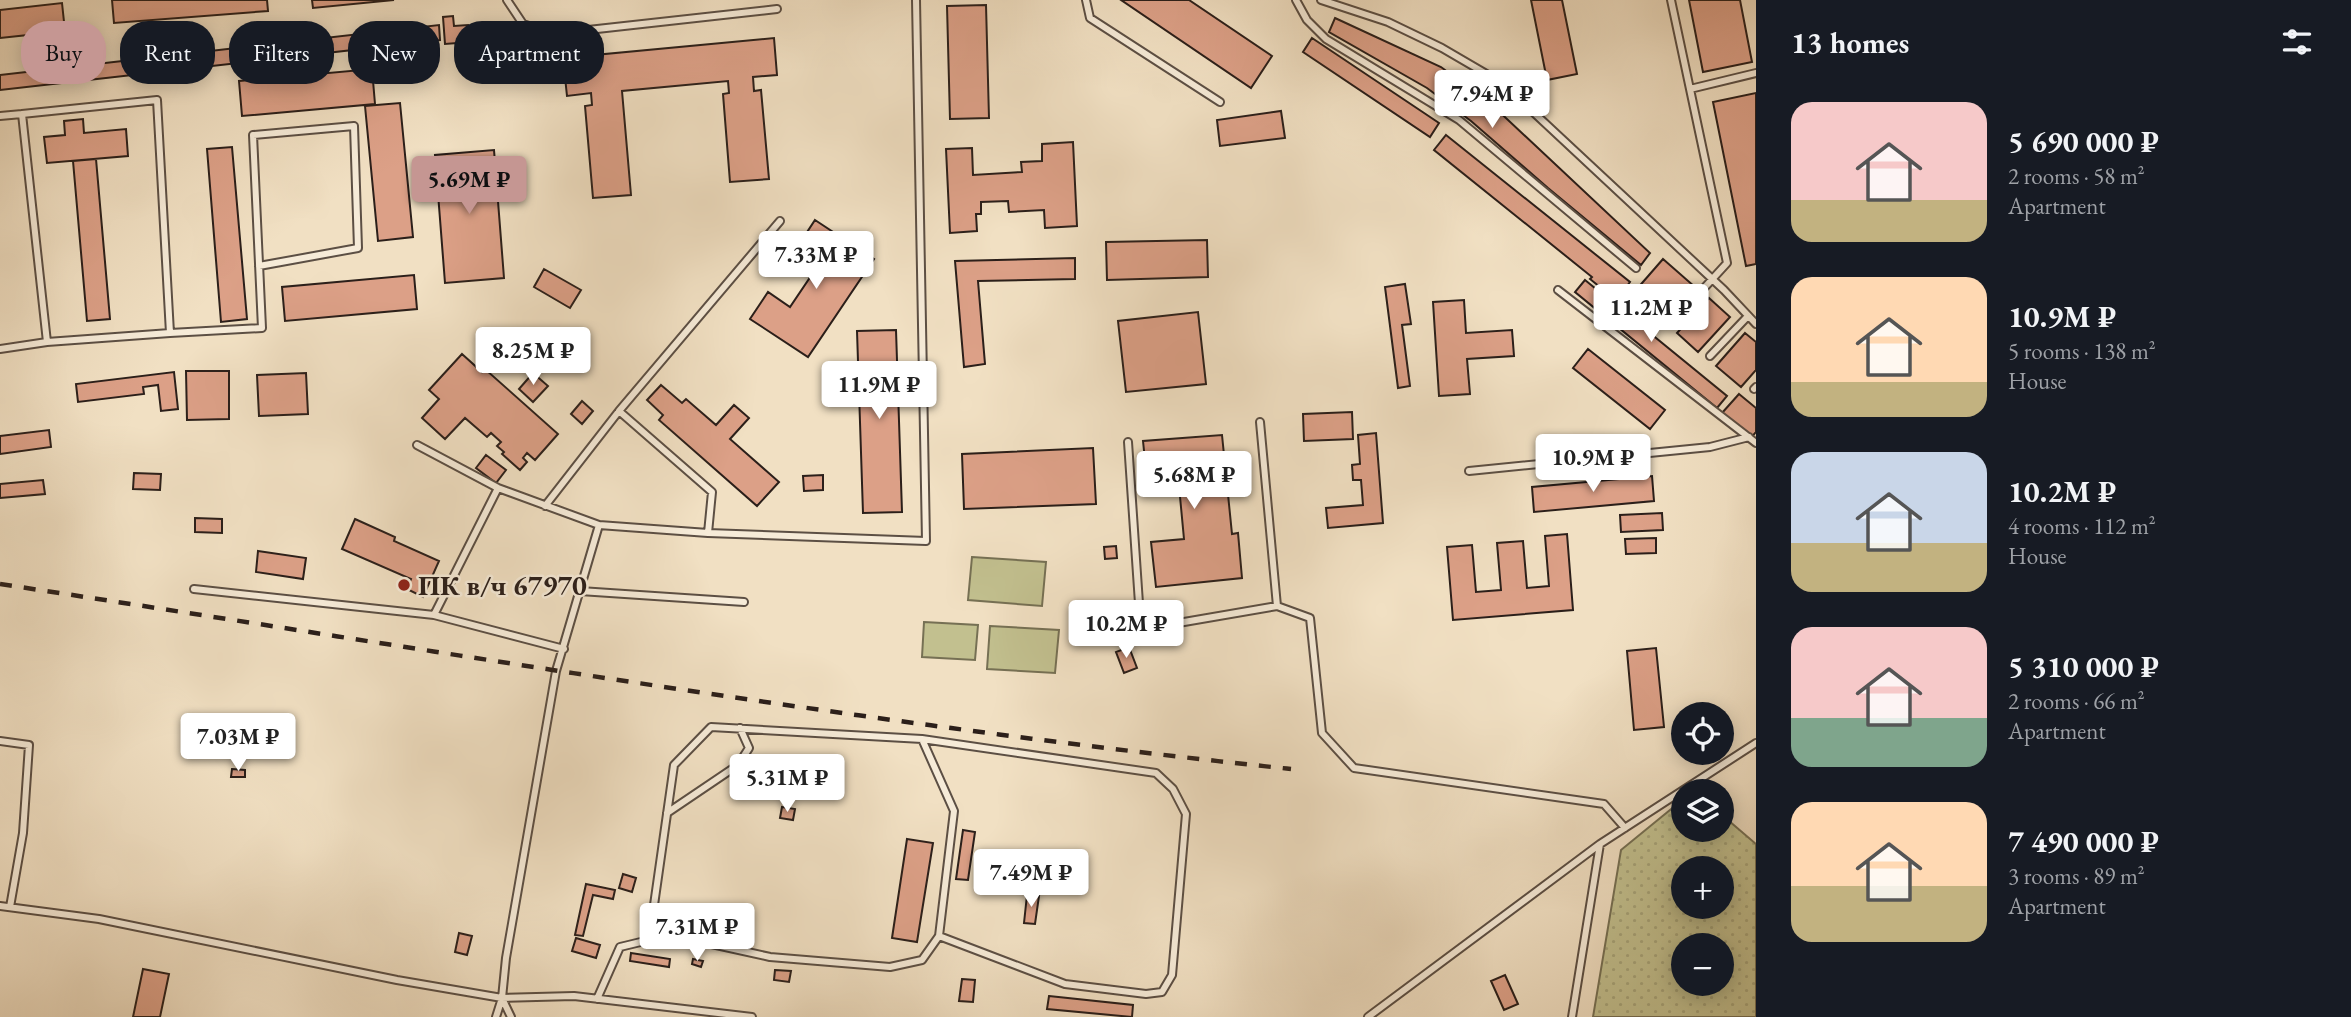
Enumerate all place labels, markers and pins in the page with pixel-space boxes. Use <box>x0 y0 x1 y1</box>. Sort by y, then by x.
pin: 7.94M ₽ <box>1427 71 1557 130</box>
pin: 5.69M ₽ <box>404 156 534 216</box>
pin: 7.33M ₽ <box>751 232 881 291</box>
pin: 11.2M ₽ <box>1586 284 1716 344</box>
pin: 8.25M ₽ <box>468 328 598 387</box>
pin: 11.9M ₽ <box>814 362 944 421</box>
pin: 10.9M ₽ <box>1528 434 1658 494</box>
pin: 5.68M ₽ <box>1129 452 1259 511</box>
place label: ПК в/ч 67970 <box>418 567 587 603</box>
marker: ПК в/ч 67970 <box>396 577 412 593</box>
pin: 10.2M ₽ <box>1061 600 1191 660</box>
pin: 7.03M ₽ <box>173 714 303 773</box>
pin: 5.31M ₽ <box>722 754 852 814</box>
pin: 7.49M ₽ <box>966 850 1096 909</box>
pin: 7.31M ₽ <box>632 904 762 963</box>

